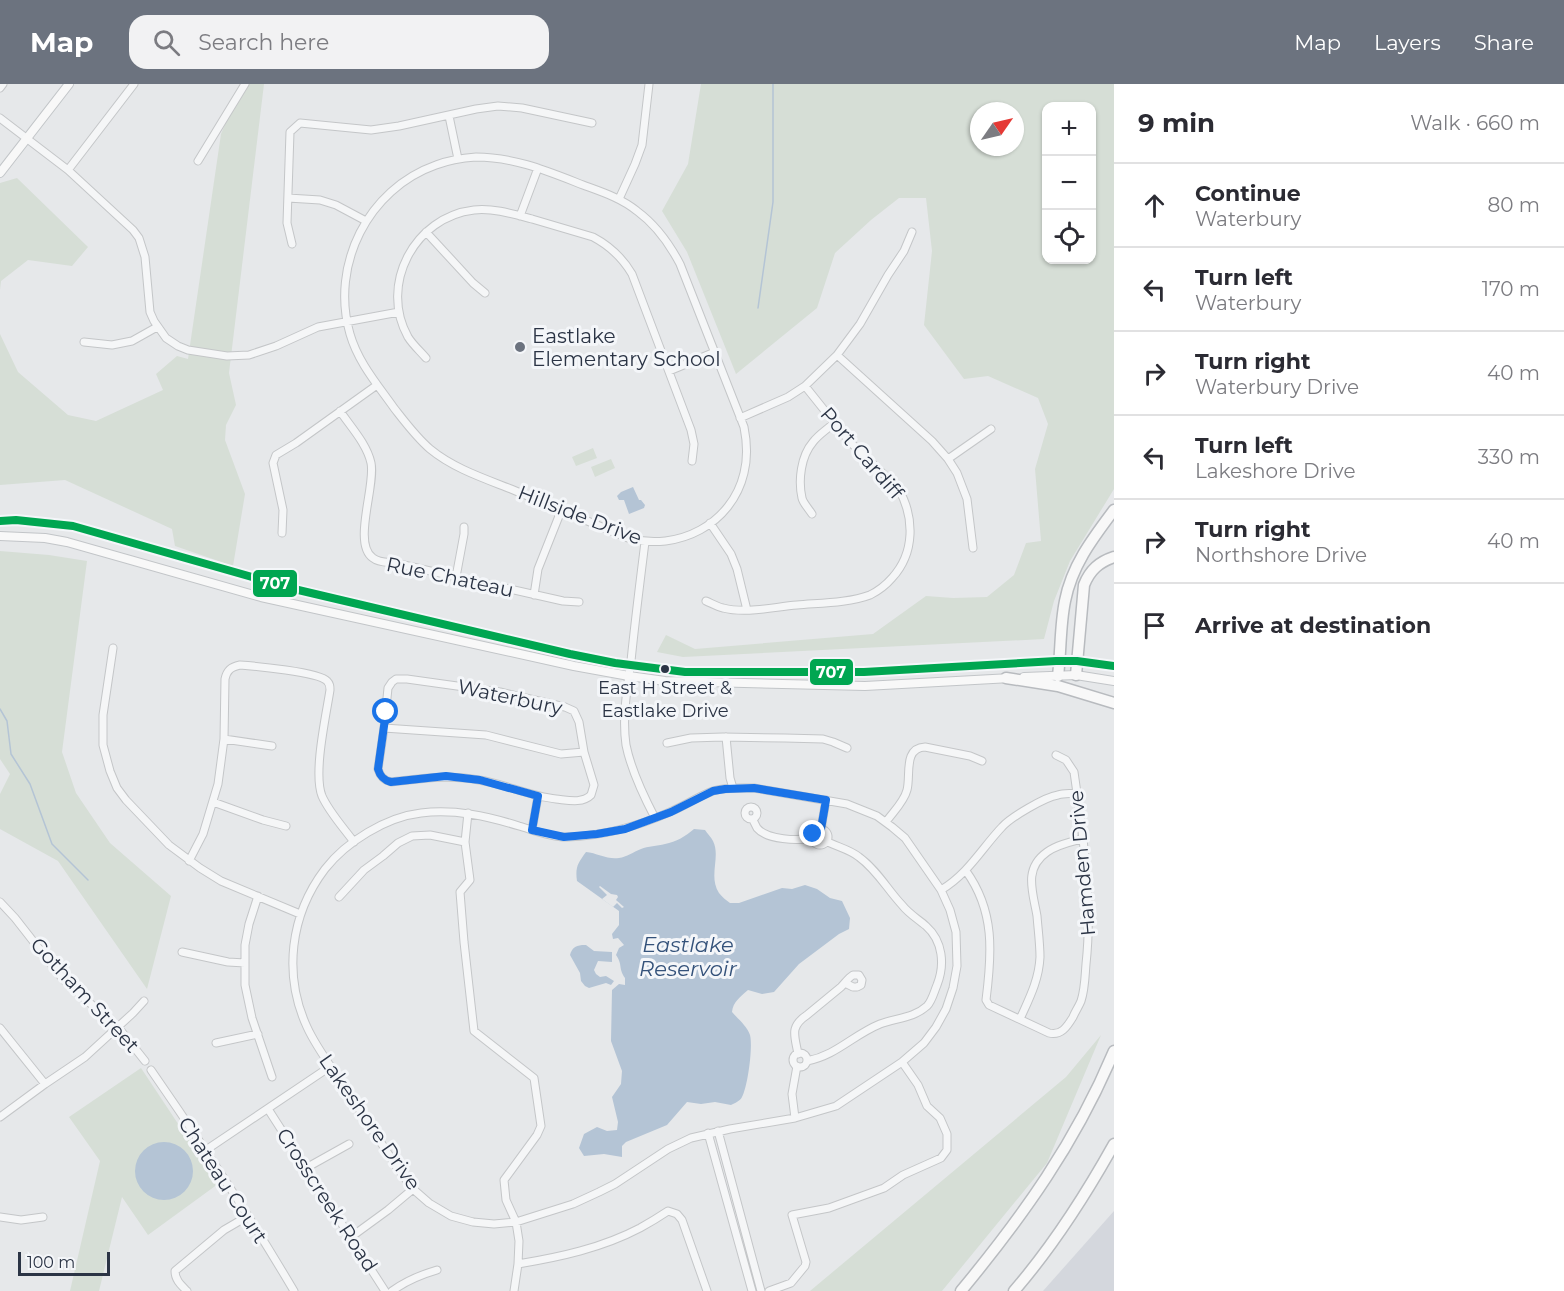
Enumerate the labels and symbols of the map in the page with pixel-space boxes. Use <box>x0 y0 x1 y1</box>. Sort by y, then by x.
north arrow <box>970 102 1024 156</box>
place label: Eastlake Elementary School <box>532 324 721 371</box>
marker: Eastlake Elementary School <box>513 340 527 354</box>
street label: Port Cardiff <box>815 402 909 505</box>
street label: Hillside Drive <box>515 480 645 550</box>
street label: Rue Chateau <box>384 552 516 602</box>
line badge: 707 <box>252 569 298 598</box>
text: 707 <box>260 574 290 593</box>
line badge: 707 <box>809 658 854 686</box>
marker: East H Street & Eastlake Drive <box>659 663 671 675</box>
text: 707 <box>816 663 846 682</box>
street label: Waterbury <box>455 674 565 720</box>
place label: East H Street & Eastlake Drive <box>598 677 732 722</box>
route start <box>372 698 398 724</box>
street label: Hamden Drive <box>1064 789 1100 937</box>
route end <box>799 820 825 846</box>
water label: Eastlake Reservoir <box>639 932 737 981</box>
street label: Gotham Street <box>26 933 144 1057</box>
street label: Lakeshore Drive <box>314 1049 426 1195</box>
street label: Chateau Court <box>173 1112 273 1248</box>
street label: Crosscreek Road <box>272 1124 382 1276</box>
scale bar <box>18 1249 110 1276</box>

